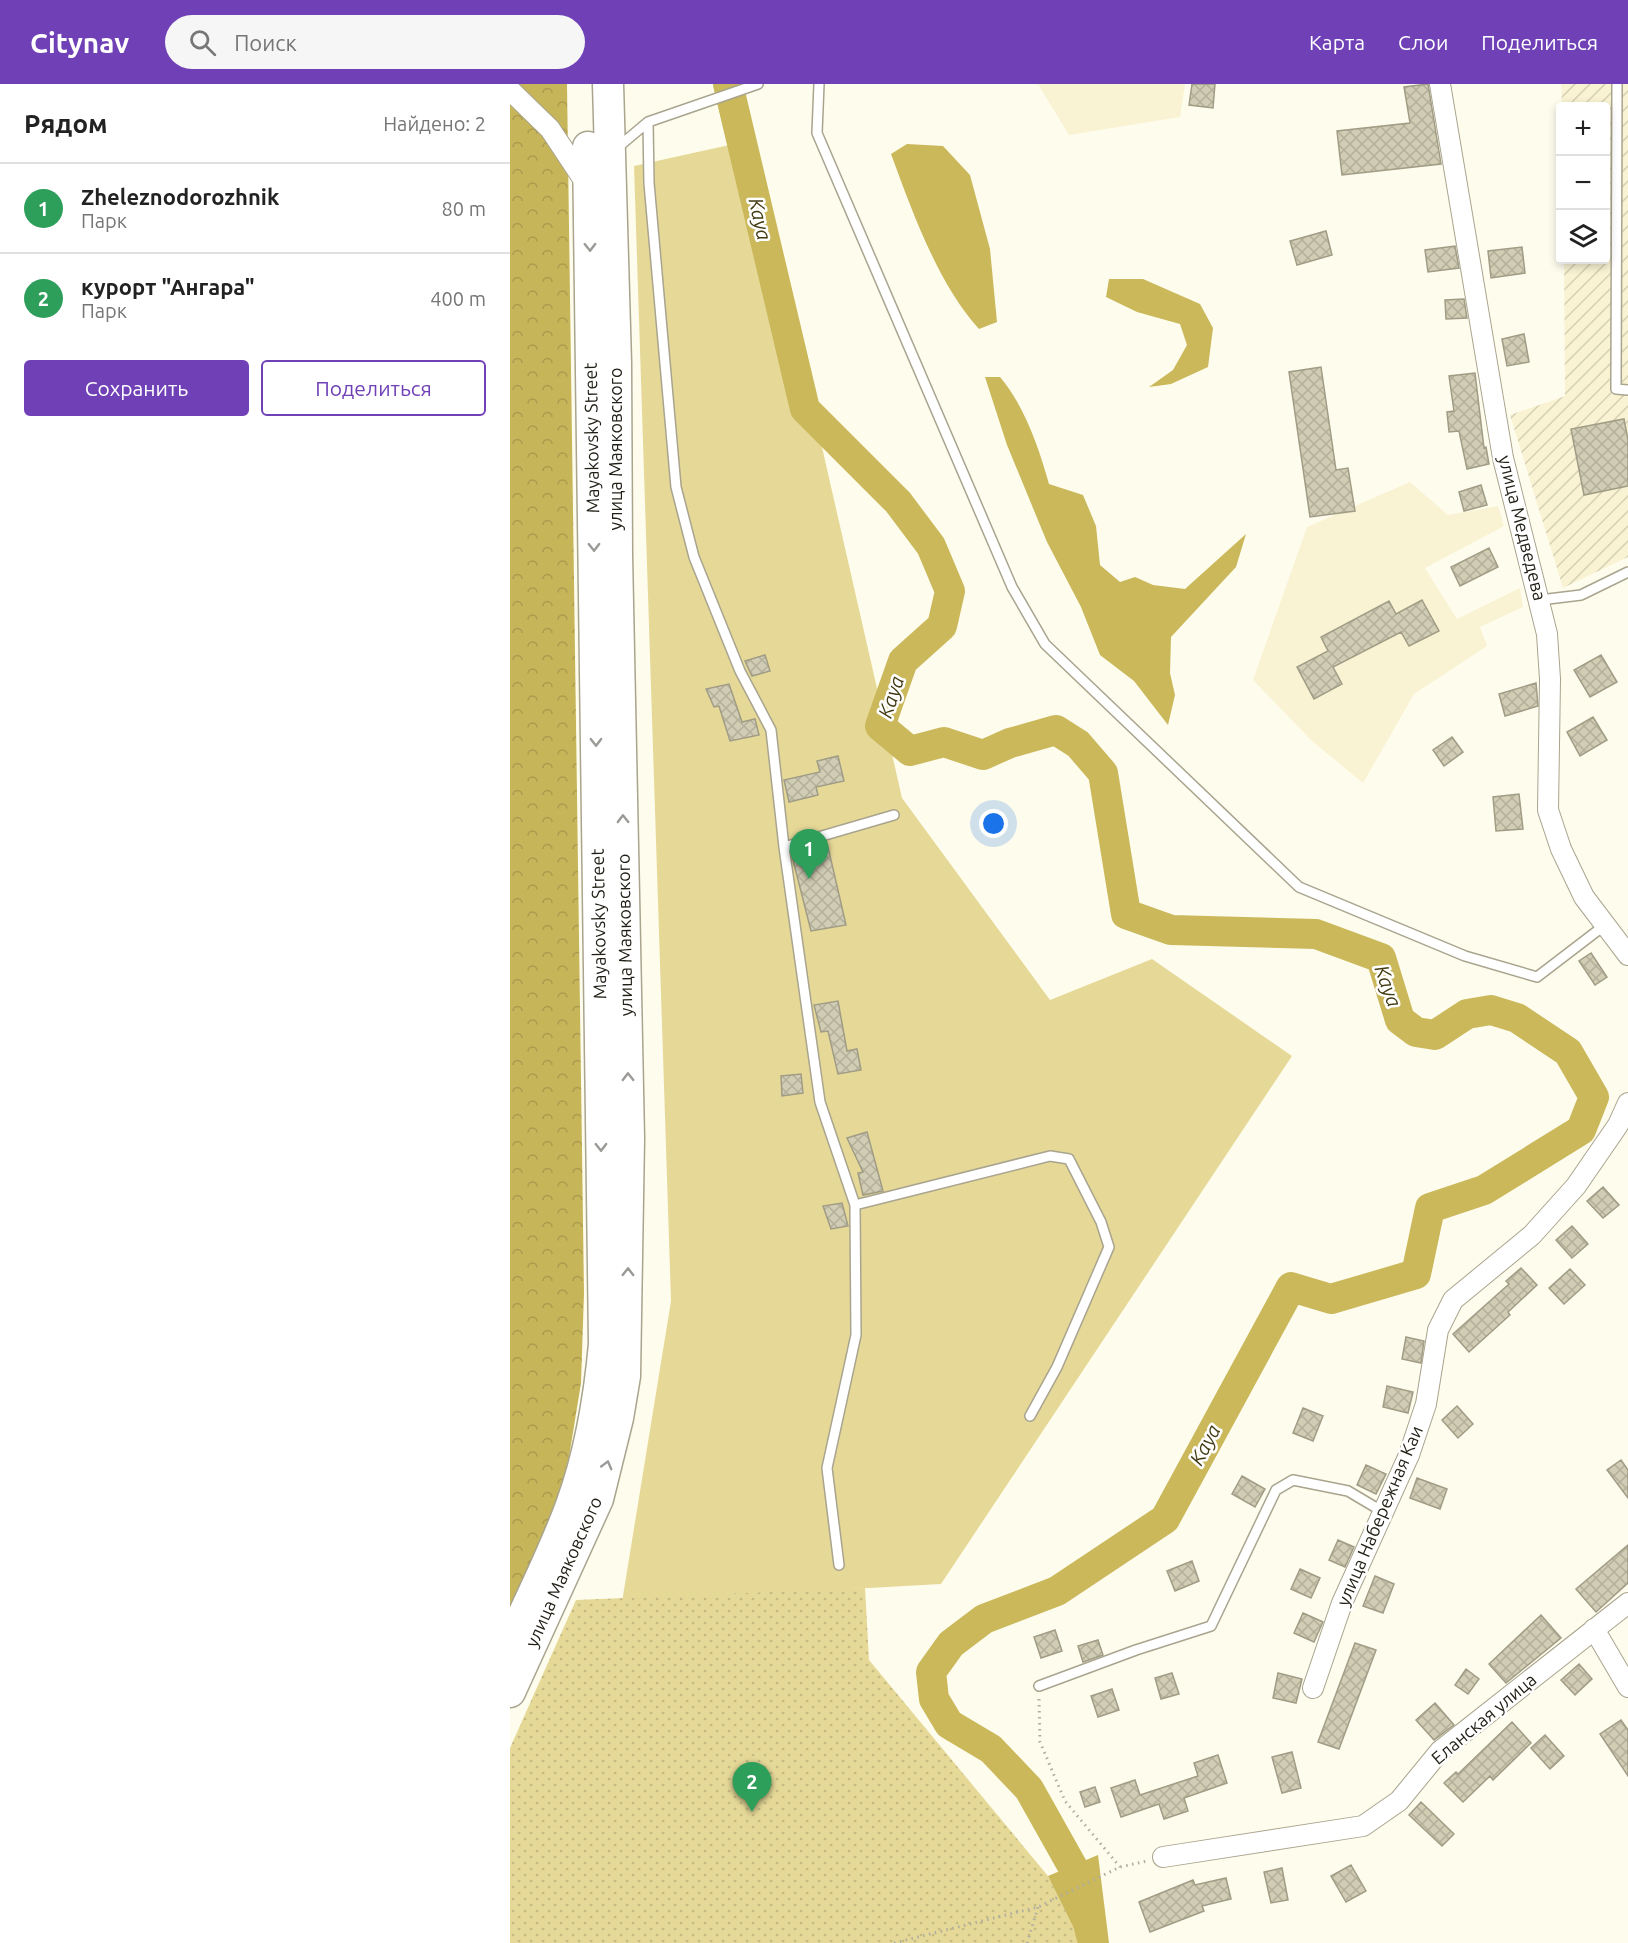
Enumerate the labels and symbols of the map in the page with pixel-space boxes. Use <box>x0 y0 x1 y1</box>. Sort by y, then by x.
water label: Kaya <box>744 196 777 242</box>
one-way arrow <box>583 243 596 252</box>
street label: Mayakovsky Street <box>580 362 602 514</box>
street label: улица Маяковского <box>605 368 625 530</box>
street label: улица Медведева <box>1495 453 1551 602</box>
one-way arrow <box>587 543 600 552</box>
water label: Kaya <box>873 673 908 721</box>
one-way arrow <box>590 738 602 747</box>
your location <box>979 809 1008 838</box>
one-way arrow <box>616 814 629 823</box>
pin: 1 <box>790 830 828 879</box>
street label: Mayakovsky Street <box>587 848 609 1000</box>
street label: улица Маяковского <box>613 853 635 1017</box>
water label: Kaya <box>1370 962 1407 1010</box>
one-way arrow <box>622 1072 634 1081</box>
one-way arrow <box>595 1143 608 1152</box>
one-way arrow <box>622 1267 634 1276</box>
water label: Kaya <box>1184 1420 1225 1469</box>
street label: улица Набережная Каи <box>1332 1422 1426 1609</box>
one-way arrow <box>600 1460 612 1471</box>
street label: улица Маяковского <box>521 1493 605 1650</box>
street label: Еланская улица <box>1427 1669 1540 1768</box>
pin: 2 <box>732 1762 772 1812</box>

